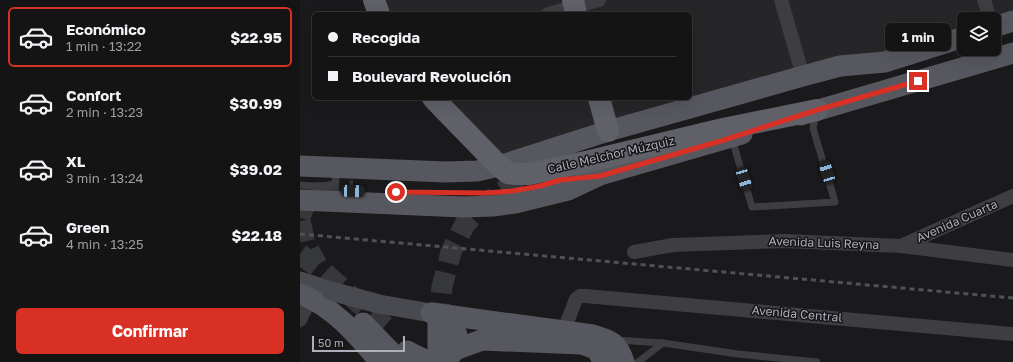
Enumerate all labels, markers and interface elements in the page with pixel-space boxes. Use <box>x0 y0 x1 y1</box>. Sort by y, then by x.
map controls <box>957 12 1001 56</box>
button: layers <box>957 12 1001 56</box>
icon: car <box>18 19 54 55</box>
text: Económico <box>66 20 146 38</box>
callout: 1 min <box>885 23 951 51</box>
text: $22.95 <box>230 28 282 46</box>
text: Recogida <box>352 28 420 46</box>
text: 1 min <box>902 29 934 45</box>
text: 1 min · 13:22 <box>66 38 142 54</box>
text: Boulevard Revolución <box>352 67 511 85</box>
route end <box>909 72 927 90</box>
icon: car <box>18 85 54 121</box>
text: Confort <box>66 86 121 104</box>
text: $30.99 <box>229 94 282 112</box>
text: 2 min · 13:23 <box>66 104 143 120</box>
street label: Calle Melchor Múzquiz <box>546 133 676 176</box>
icon: car <box>18 151 54 187</box>
text: XL <box>66 152 85 170</box>
car <box>818 159 836 185</box>
text: $39.02 <box>230 160 282 178</box>
car <box>735 166 753 192</box>
text: 3 min · 13:24 <box>66 170 144 186</box>
route start <box>387 183 405 201</box>
car <box>341 185 365 197</box>
street label: Avenida Cuarta <box>914 196 1000 245</box>
icon: car <box>18 217 54 253</box>
text: Green <box>66 218 109 236</box>
text: $22.18 <box>232 226 282 244</box>
street label: Avenida Luis Reyna <box>768 233 880 252</box>
text: 4 min · 13:25 <box>66 236 143 252</box>
street label: Avenida Central <box>751 302 843 325</box>
button: Confirmar <box>16 308 284 354</box>
scale bar <box>312 334 405 353</box>
text: 50 m <box>318 336 344 349</box>

